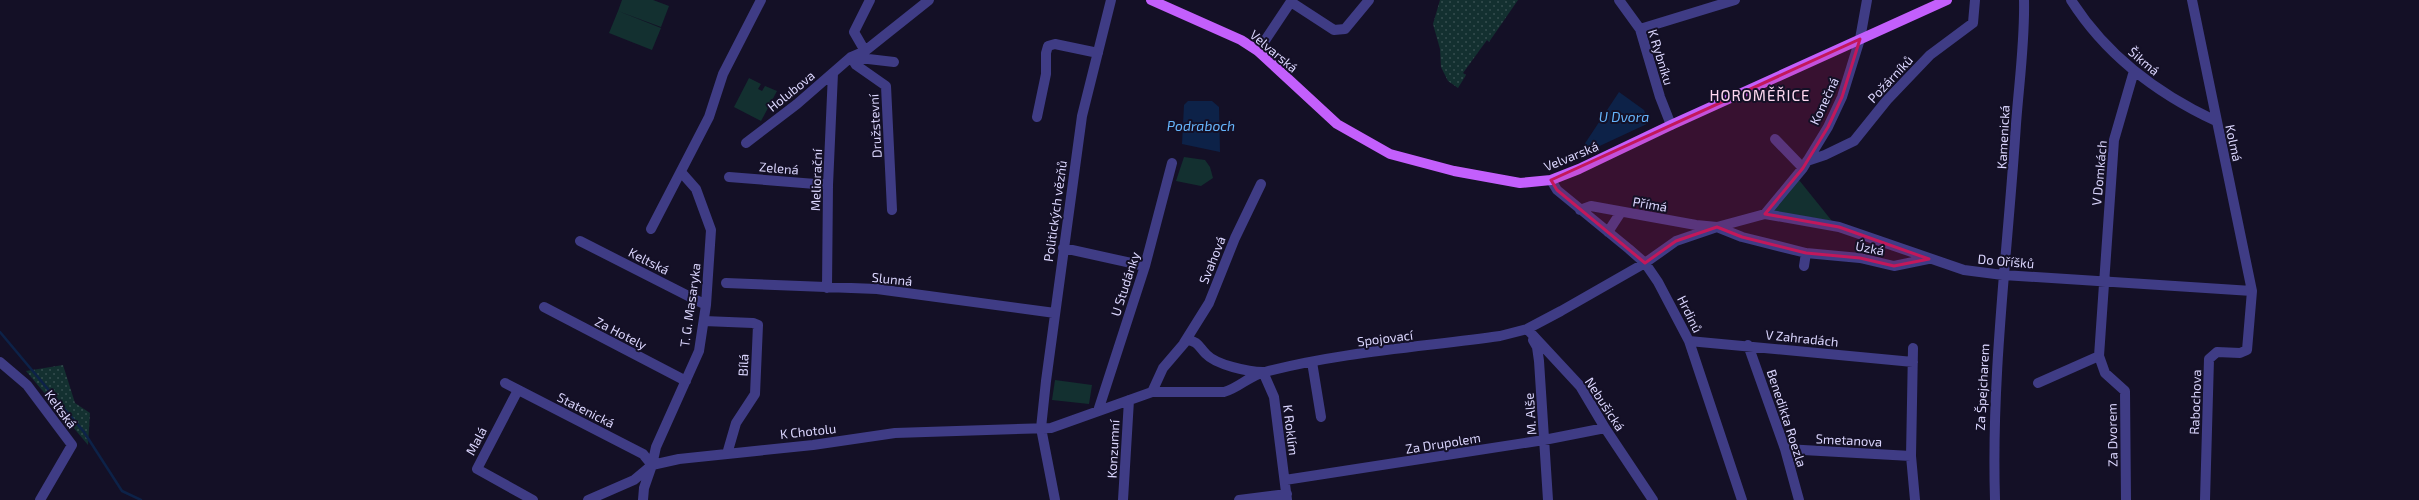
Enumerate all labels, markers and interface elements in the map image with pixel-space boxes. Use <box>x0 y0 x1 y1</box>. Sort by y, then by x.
street label: Velvarská <box>1247 26 1301 76</box>
street label: K Rybníku <box>1645 27 1677 87</box>
street label: Šikmá <box>2125 43 2163 79</box>
street label: Požárníků <box>1864 52 1916 106</box>
street label: Holubova <box>764 67 818 115</box>
street label: Konečná <box>1806 75 1842 127</box>
district label: HOROMĚŘICE <box>1709 86 1811 104</box>
street label: Družstevní <box>865 93 885 158</box>
street label: Kamenická <box>1993 105 2013 169</box>
water label: U Dvora <box>1599 108 1649 125</box>
water label: Podraboch <box>1167 117 1235 134</box>
street label: Kolmá <box>2222 123 2246 163</box>
street label: Velvarská <box>1541 138 1601 174</box>
street label: V Domkách <box>2088 140 2110 206</box>
street label: Meliorační <box>807 148 825 211</box>
street label: Zelená <box>758 158 800 178</box>
street label: Politických vězňů <box>1040 159 1070 263</box>
street label: Přímá <box>1632 193 1668 215</box>
street label: Svahová <box>1195 234 1229 286</box>
street label: Úzká <box>1854 236 1886 259</box>
street label: Keltská <box>626 244 672 278</box>
street label: U Studánky <box>1107 250 1143 318</box>
street label: Do Oříšků <box>1977 251 2035 271</box>
street label: T. G. Masaryka <box>676 262 704 348</box>
street label: Slunná <box>871 269 913 289</box>
street label: Hrdinů <box>1674 293 1706 335</box>
street label: Za Hotely <box>592 313 650 353</box>
street label: V Zahradách <box>1765 326 1839 350</box>
street label: Spojovací <box>1356 327 1415 349</box>
street label: Za Špejcharem <box>1972 343 1992 431</box>
street label: Bílá <box>734 353 752 377</box>
street label: Benedikta Roezla <box>1764 367 1810 469</box>
street label: Rabochova <box>2186 369 2204 435</box>
street label: Nebušická <box>1582 374 1628 434</box>
street label: Keltská <box>41 387 81 431</box>
street label: Statenická <box>555 389 617 431</box>
street label: M. Alše <box>1521 392 1539 436</box>
street label: Za Dvorem <box>2103 403 2121 467</box>
street label: K Roklím <box>1280 404 1302 456</box>
street label: Konzumní <box>1103 419 1123 479</box>
street label: K Chotolu <box>779 420 837 442</box>
street label: Malá <box>462 424 490 458</box>
street label: Za Drupolem <box>1404 429 1482 457</box>
street label: Smetanova <box>1815 430 1883 450</box>

